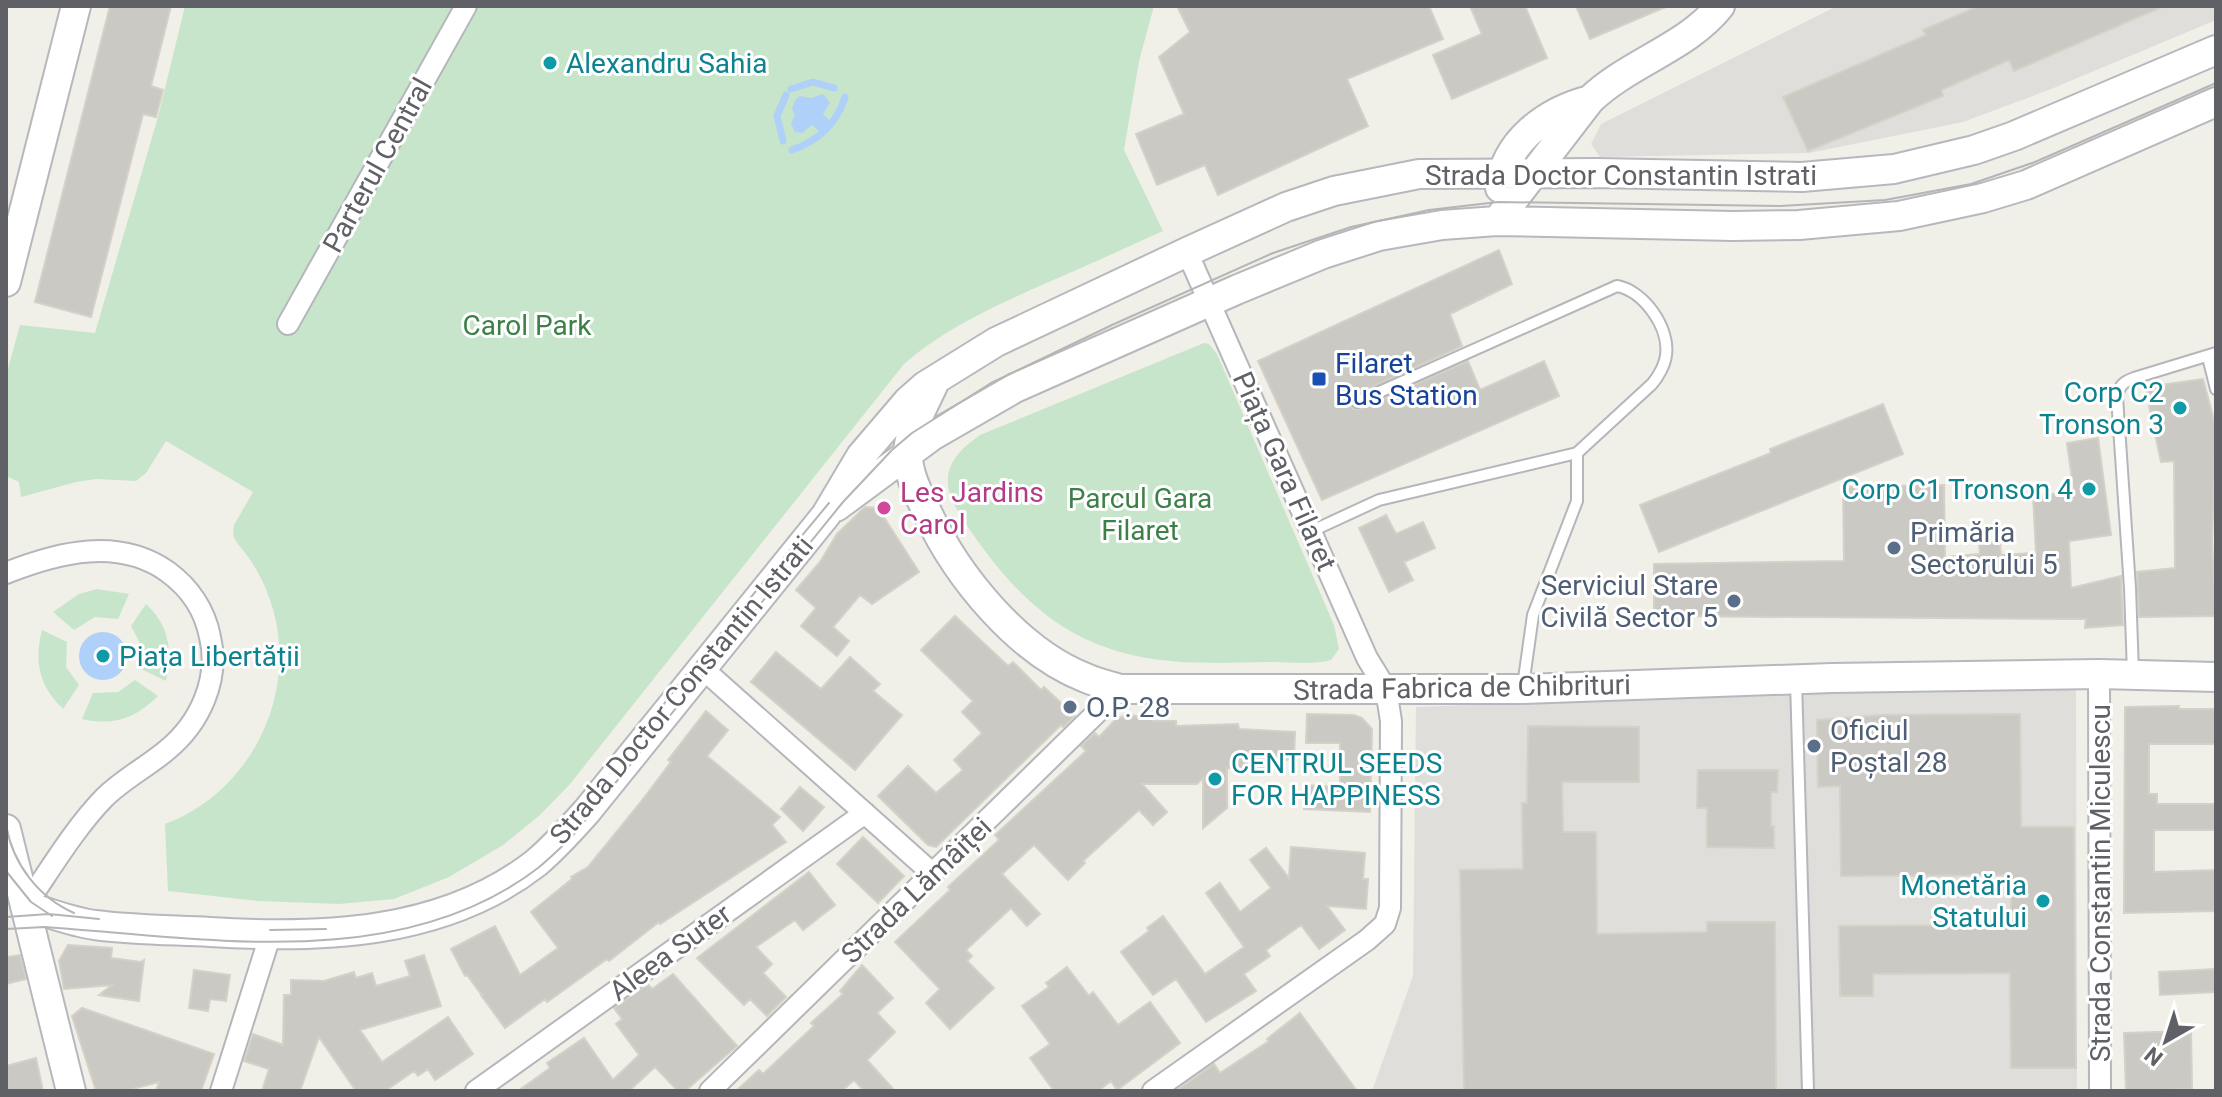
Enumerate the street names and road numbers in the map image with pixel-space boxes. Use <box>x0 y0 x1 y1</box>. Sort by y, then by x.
street label: Parterul Central <box>316 72 439 258</box>
street label: Strada Doctor Constantin Istrati <box>1425 159 1817 192</box>
street label: Piața Gara Filaret <box>1226 367 1343 576</box>
street label: Strada Doctor Constantin Istrati <box>543 530 820 851</box>
street label: Strada Fabrica de Chibrituri <box>1293 668 1631 707</box>
street label: Strada Constantin Miculescu <box>2084 704 2117 1062</box>
street label: Strada Lămâiței <box>835 811 998 970</box>
street label: Aleea Suter <box>603 897 738 1008</box>

